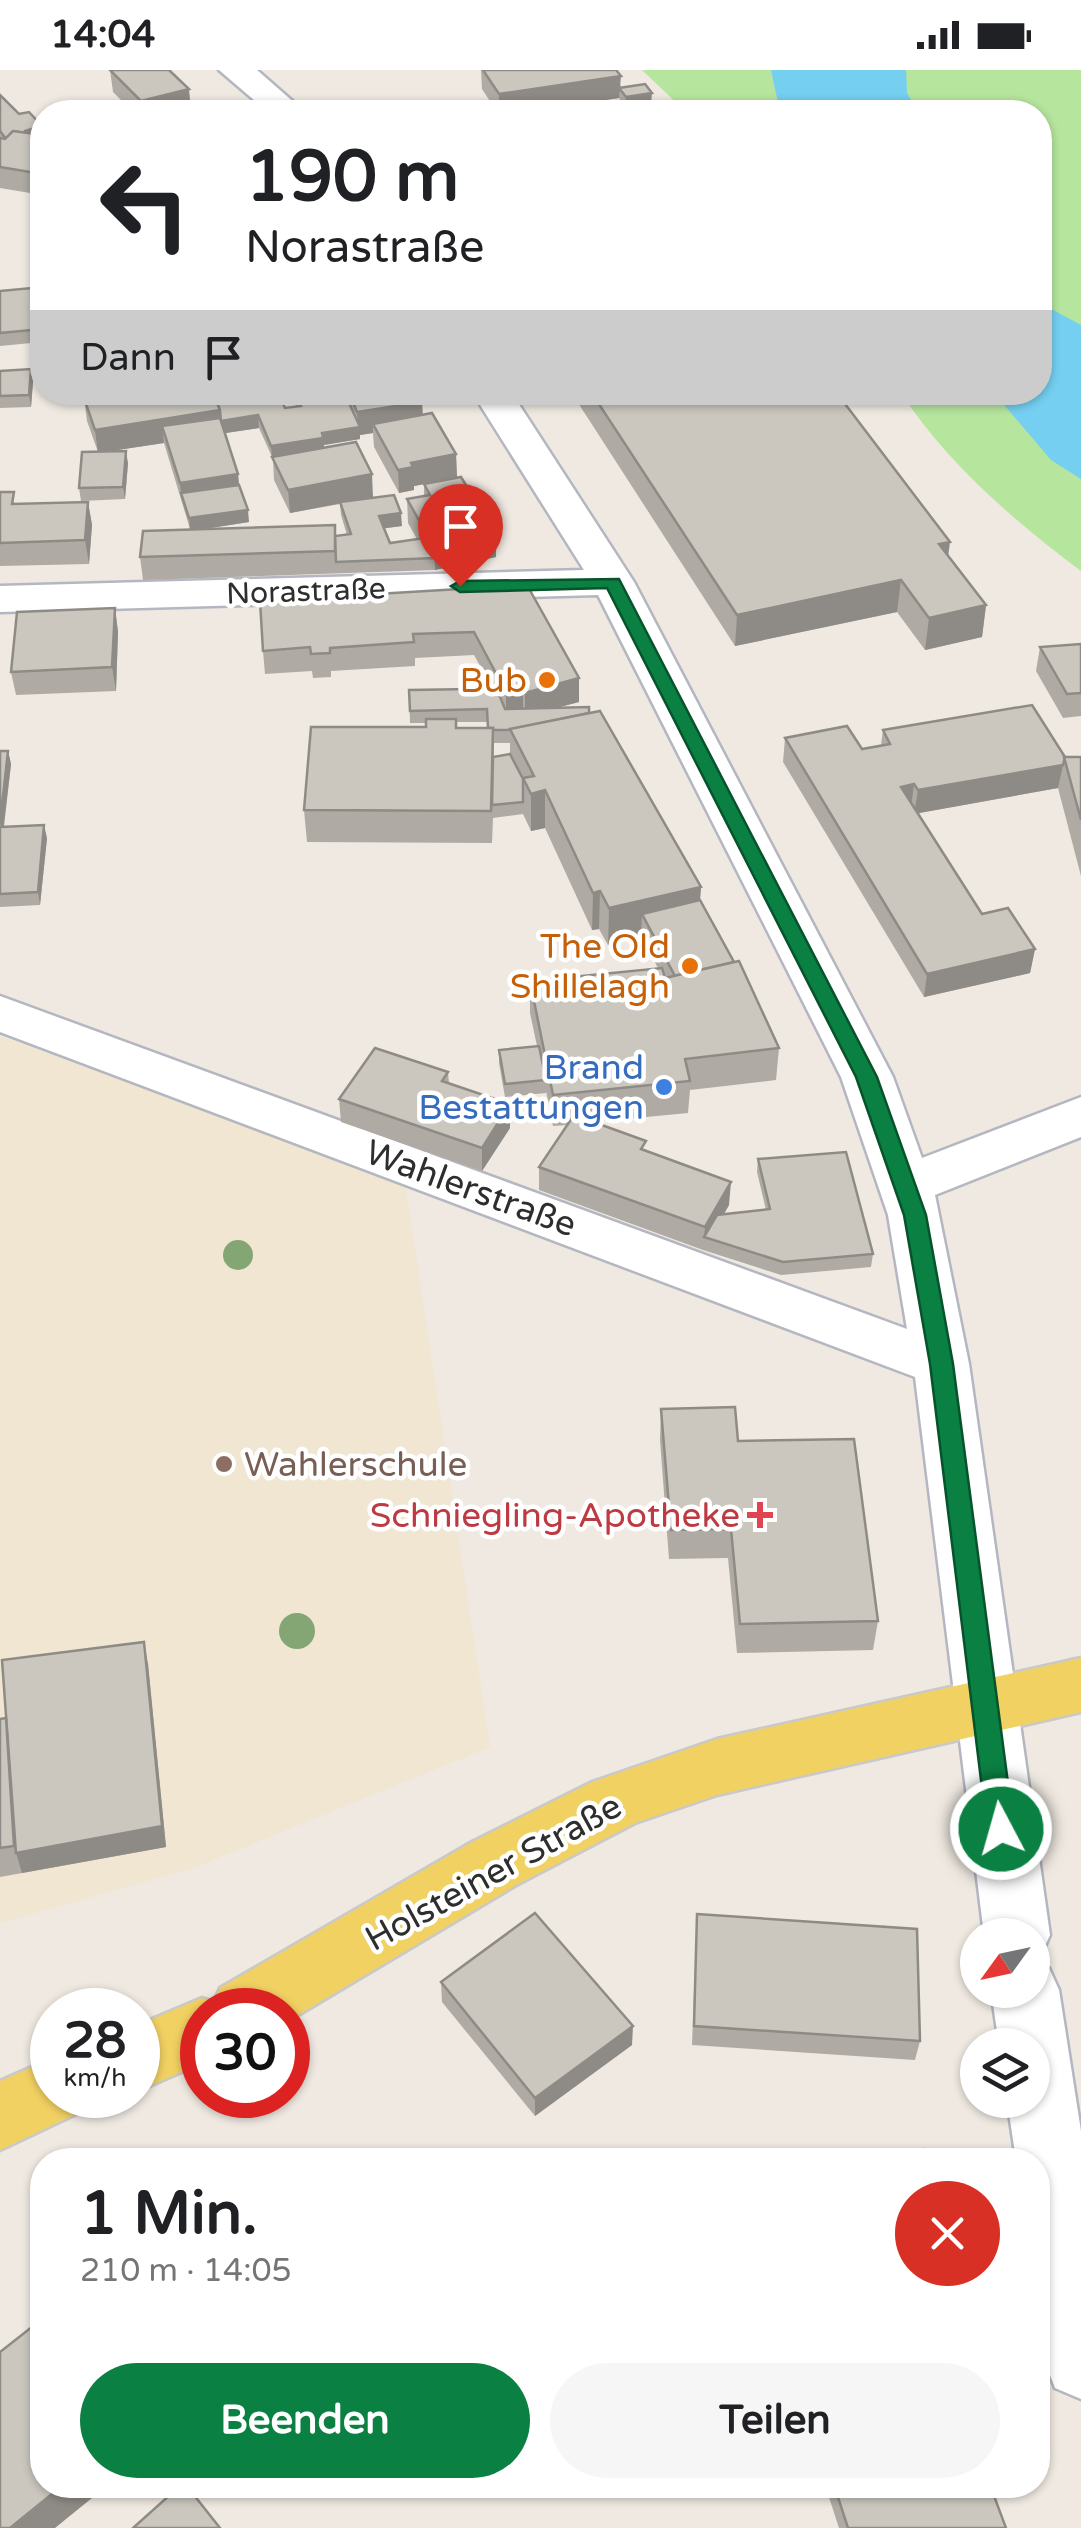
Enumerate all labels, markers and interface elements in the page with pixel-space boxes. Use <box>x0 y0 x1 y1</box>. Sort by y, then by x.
text: 14:04 <box>50 12 155 58</box>
text: 190 m <box>245 136 459 220</box>
icon: left <box>80 140 210 270</box>
text: Norastraße <box>245 221 484 275</box>
icon: arrive <box>196 330 251 385</box>
text: Dann <box>80 335 176 381</box>
pin <box>418 484 503 587</box>
icon: arrive <box>433 499 488 554</box>
street label: Norastraße <box>226 570 386 613</box>
place label: Bub <box>460 660 527 702</box>
marker: Bub <box>536 669 558 691</box>
place label: The Old Shillelagh <box>510 926 670 1008</box>
marker: The Old Shillelagh <box>679 955 701 977</box>
place label: Brand Bestattungen <box>418 1047 644 1129</box>
marker: Brand Bestattungen <box>653 1076 675 1098</box>
street label: Wahlerstraße <box>360 1131 582 1246</box>
place label: Wahlerschule <box>244 1444 467 1486</box>
marker: Wahlerschule <box>213 1453 235 1475</box>
place label: Schniegling-Apotheke <box>370 1495 740 1537</box>
marker: Schniegling-Apotheke <box>749 1504 771 1526</box>
position arrow <box>949 1777 1053 1881</box>
street label: Holsteiner Straße <box>358 1785 629 1961</box>
north arrow <box>960 1918 1050 2008</box>
map controls <box>960 1918 1050 2118</box>
speed limit sign: 30 <box>180 1988 310 2118</box>
text: 28 <box>64 2011 126 2071</box>
button: layers <box>960 2028 1050 2118</box>
text: km/h <box>64 2063 126 2093</box>
text: 1 Min. <box>80 2178 258 2250</box>
button: close <box>895 2181 1000 2286</box>
text: 210 m · 14:05 <box>80 2252 292 2290</box>
button: Beenden <box>80 2363 530 2478</box>
button: Teilen <box>550 2363 1000 2478</box>

